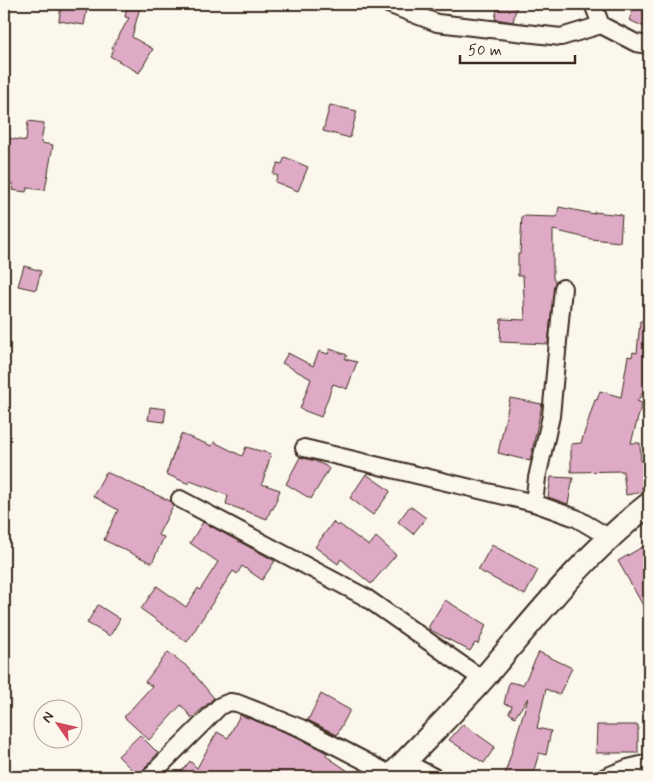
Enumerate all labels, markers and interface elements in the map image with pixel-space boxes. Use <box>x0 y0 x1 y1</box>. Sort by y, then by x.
scale bar <box>460 32 576 64</box>
text: 50 m <box>468 41 502 61</box>
north arrow <box>32 698 82 748</box>
text: N <box>38 708 58 726</box>

